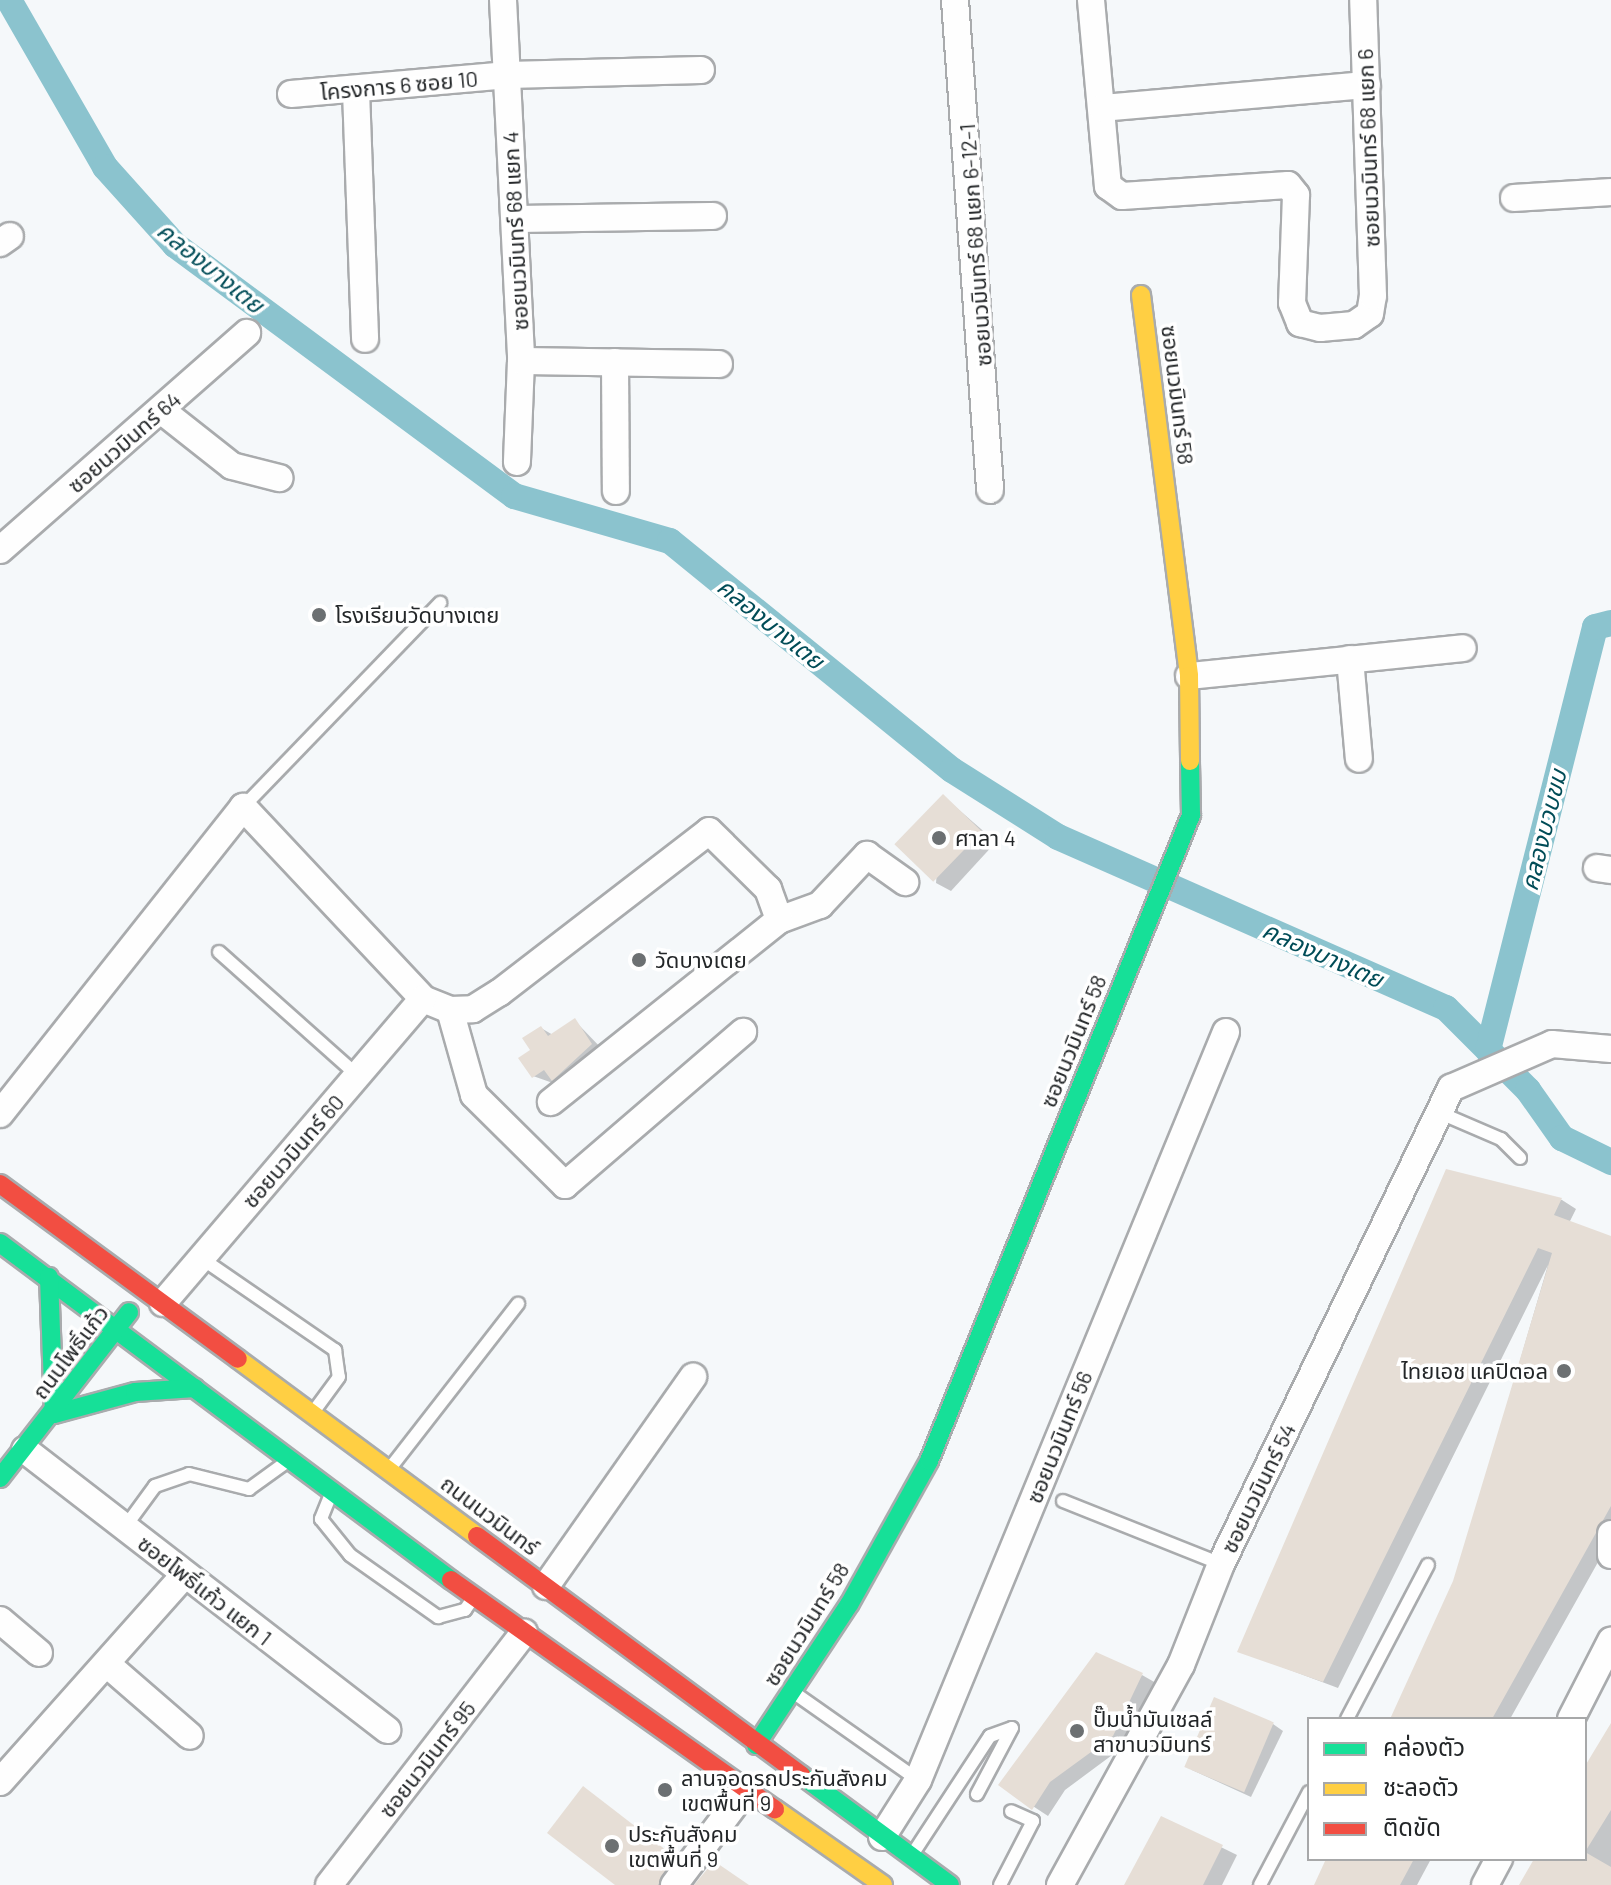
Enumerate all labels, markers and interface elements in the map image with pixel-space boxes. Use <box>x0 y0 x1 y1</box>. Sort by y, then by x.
street label: ซอยนวมินทร์ 68 แยก 6 <box>1351 48 1385 248</box>
street label: โครงการ 6 ซอย 10 <box>319 65 479 105</box>
street label: ซอยนวมินทร์ 68 แยก 6-12-1 <box>953 123 997 367</box>
street label: ซอยนวมินทร์ 68 แยก 4 <box>497 131 533 331</box>
water label: คลองบางเตย <box>152 215 270 319</box>
street label: ซอยนวมินทร์ 58 <box>1156 324 1200 466</box>
street label: ซอยนวมินทร์ 64 <box>62 386 186 498</box>
water label: คลองบางเตย <box>712 571 830 675</box>
place label: โรงเรียนวัดบางเตย <box>335 602 499 628</box>
marker: โรงเรียนวัดบางเตย <box>310 606 328 624</box>
water label: คลองบวบขม <box>1514 766 1572 894</box>
place label: ศาลา 4 <box>955 825 1016 851</box>
marker: ศาลา 4 <box>930 829 948 847</box>
water label: คลองบางเตย <box>1258 915 1388 993</box>
place label: วัดบางเตย <box>655 947 747 973</box>
marker: วัดบางเตย <box>630 951 648 969</box>
street label: ซอยนวมินทร์ 58 <box>1034 971 1112 1111</box>
street label: ซอยนวมินทร์ 60 <box>237 1089 349 1213</box>
street label: ถนนโพธิ์แก้ว <box>26 1300 114 1404</box>
place label: ไทยเอช แคปิตอล <box>1401 1358 1548 1384</box>
marker: ไทยเอช แคปิตอล <box>1555 1362 1573 1380</box>
street label: ซอยนวมินทร์ 56 <box>1020 1367 1098 1507</box>
street label: ซอยนวมินทร์ 54 <box>1215 1419 1301 1557</box>
street label: ถนนนวมินทร์ <box>436 1470 544 1560</box>
street label: ซอยโพธิ์แก้ว แยก 1 <box>133 1530 277 1650</box>
street label: ซอยนวมินทร์ 58 <box>758 1557 854 1691</box>
street label: ซอยนวมินทร์ 95 <box>373 1696 481 1822</box>
place label: ปั๊มน้ำมันเชลล์ สาขานวมินทร์ <box>1093 1705 1213 1756</box>
legend <box>1307 1717 1587 1861</box>
marker: ปั๊มน้ำมันเชลล์ สาขานวมินทร์ <box>1068 1722 1086 1740</box>
text: คล่องตัว <box>1383 1732 1465 1761</box>
place label: ลานจอดรถประกันสังคม เขตพื้นที่ 9 <box>681 1764 887 1816</box>
text: ชะลอตัว <box>1383 1772 1459 1801</box>
marker: ลานจอดรถประกันสังคม เขตพื้นที่ 9 <box>656 1781 674 1799</box>
text: ติดขัด <box>1383 1812 1441 1841</box>
place label: ประกันสังคม เขตพื้นที่ 9 <box>628 1820 738 1872</box>
marker: ประกันสังคม เขตพื้นที่ 9 <box>603 1837 621 1855</box>

